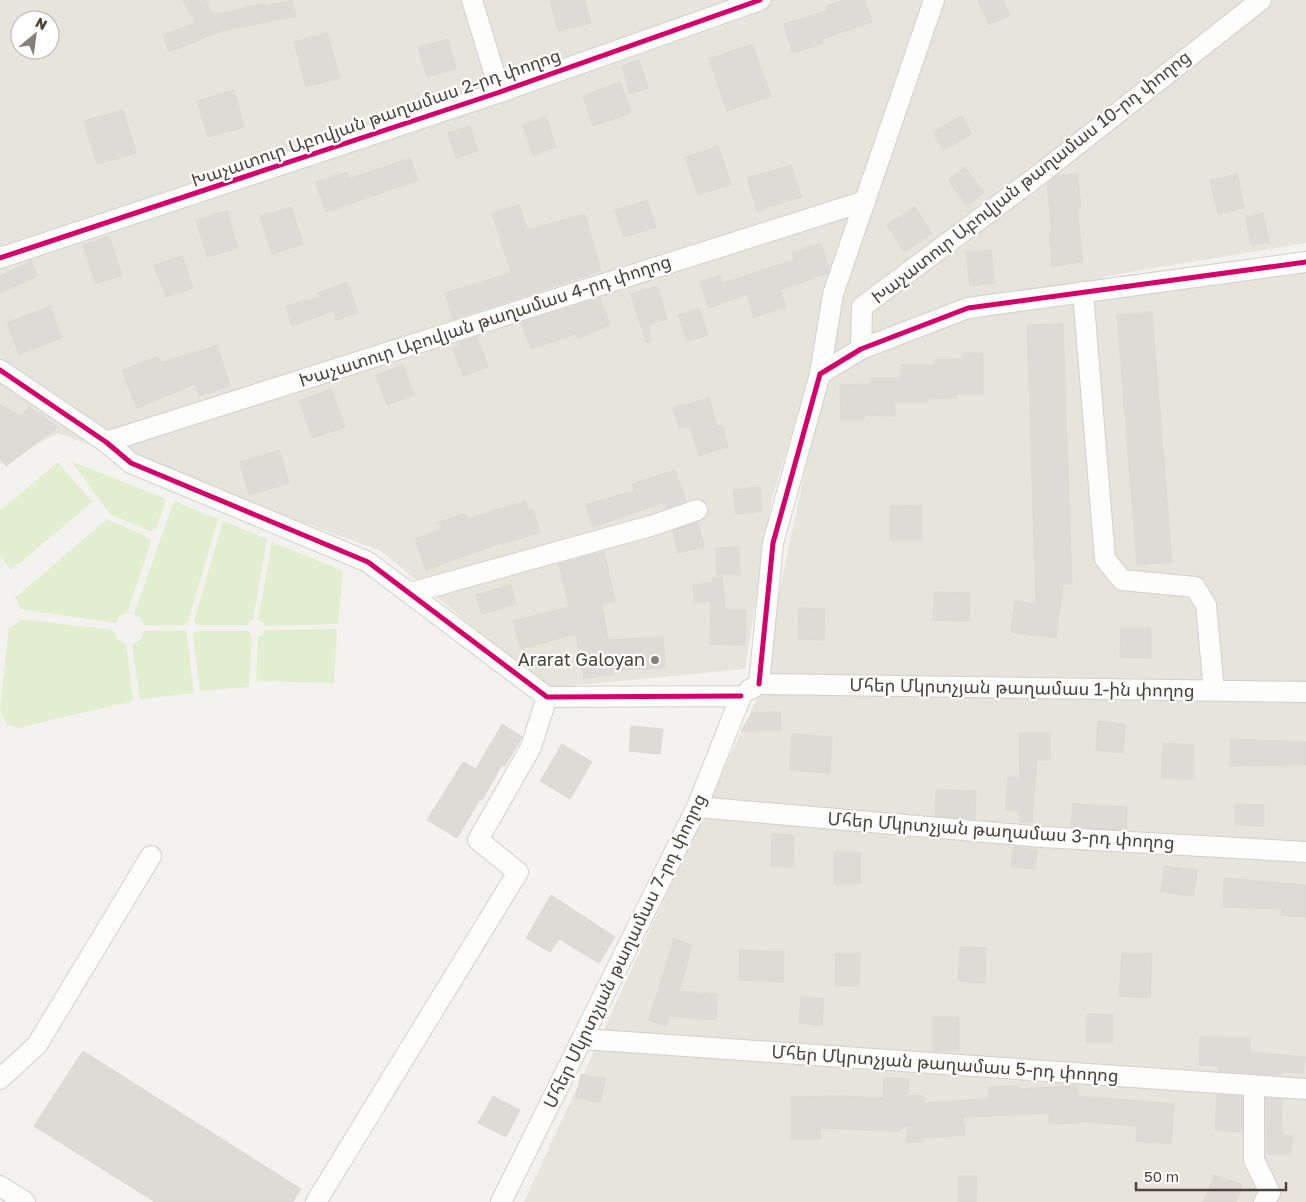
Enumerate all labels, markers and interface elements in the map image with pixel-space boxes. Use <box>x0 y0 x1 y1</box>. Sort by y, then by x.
north arrow <box>10 10 60 60</box>
text: N <box>33 13 50 33</box>
street label: Խաչատուր Աբովյան թաղամաս 2-րդ փողոց <box>188 43 563 191</box>
street label: Խաչատուր Աբովյան թաղամաս 10-րդ փողոց <box>867 45 1194 308</box>
street label: Խաչատուր Աբովյան թաղամաս 4-րդ փողոց <box>296 249 673 391</box>
place label: Ararat Galoyan <box>518 648 645 670</box>
marker: Ararat Galoyan <box>649 654 661 666</box>
street label: Մհեր Մկրտչյան թաղամաս 1-ին փողոց <box>849 673 1195 701</box>
street label: Մհեր Մկրտչյան թաղամաս 7-րդ փողոց <box>538 790 710 1111</box>
street label: Մհեր Մկրտչյան թաղամաս 3-րդ փողոց <box>827 807 1175 853</box>
street label: Մհեր Մկրտչյան թաղամաս 5-րդ փողոց <box>771 1040 1119 1086</box>
scale bar <box>1136 1160 1286 1192</box>
text: 50 m <box>1144 1167 1179 1185</box>

